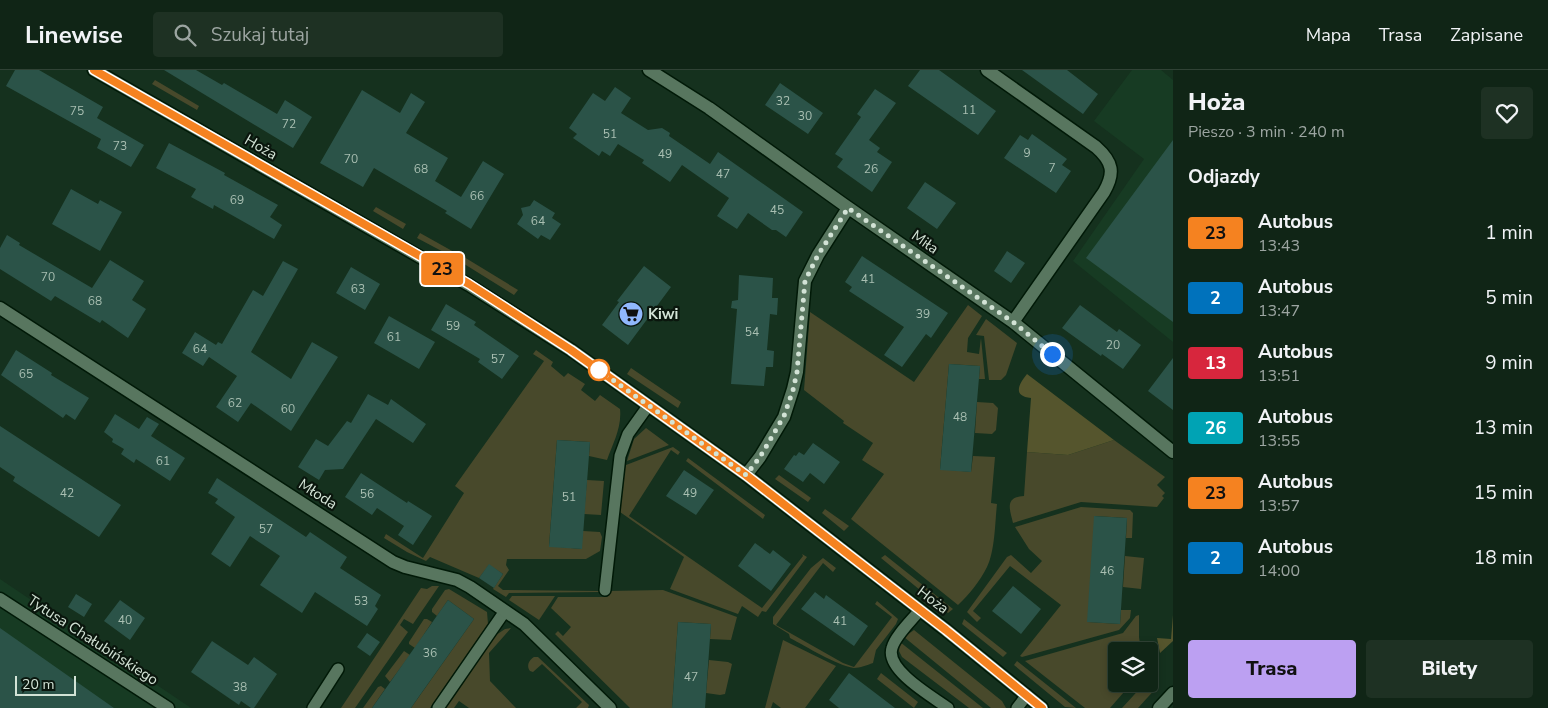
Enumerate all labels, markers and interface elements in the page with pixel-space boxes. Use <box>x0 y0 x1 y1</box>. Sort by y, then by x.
search box <box>153 12 503 57</box>
text: Linewise <box>25 19 123 51</box>
icon: search <box>171 21 199 49</box>
text: Szukaj tutaj <box>211 22 309 48</box>
text: Mapa <box>1306 23 1351 47</box>
text: Trasa <box>1379 23 1422 47</box>
text: Zapisane <box>1450 23 1523 47</box>
text: Hoża <box>1188 86 1245 118</box>
button: heart <box>1481 87 1533 139</box>
house number: 32 <box>776 93 790 109</box>
house number: 11 <box>962 102 976 118</box>
house number: 75 <box>70 103 84 119</box>
house number: 30 <box>798 108 812 124</box>
house number: 72 <box>282 116 296 132</box>
text: Pieszo · 3 min · 240 m <box>1188 121 1345 143</box>
house number: 51 <box>603 126 617 142</box>
street label: Hoża <box>241 130 281 164</box>
house number: 73 <box>113 138 127 154</box>
house number: 9 <box>1023 145 1031 161</box>
house number: 49 <box>658 146 672 162</box>
house number: 70 <box>344 151 358 167</box>
house number: 7 <box>1048 160 1056 176</box>
house number: 68 <box>414 161 428 177</box>
house number: 26 <box>864 161 878 177</box>
text: Odjazdy <box>1188 164 1260 190</box>
house number: 47 <box>716 166 730 182</box>
house number: 66 <box>470 188 484 204</box>
house number: 69 <box>230 192 244 208</box>
house number: 45 <box>770 202 784 218</box>
text: Autobus <box>1258 209 1333 235</box>
house number: 64 <box>531 213 545 229</box>
text: 1 min <box>1485 220 1533 246</box>
text: 23 <box>1205 221 1226 245</box>
street label: Miła <box>908 226 942 258</box>
text: 13:43 <box>1258 235 1300 257</box>
line badge: 23 <box>420 253 464 285</box>
text: 23 <box>431 257 453 281</box>
house number: 70 <box>41 269 55 285</box>
house number: 41 <box>861 271 875 287</box>
text: Autobus <box>1258 274 1333 300</box>
house number: 63 <box>351 281 365 297</box>
text: 5 min <box>1485 285 1533 311</box>
text: 2 <box>1210 286 1221 310</box>
house number: 68 <box>88 293 102 309</box>
text: 13:47 <box>1258 300 1300 322</box>
supermarket icon: Kiwi <box>618 301 644 327</box>
place label: Kiwi <box>648 304 678 324</box>
house number: 39 <box>916 306 930 322</box>
house number: 59 <box>446 318 460 334</box>
house number: 54 <box>745 324 759 340</box>
house number: 61 <box>387 329 401 345</box>
house number: 20 <box>1106 337 1120 353</box>
text: Autobus <box>1258 339 1333 365</box>
house number: 64 <box>193 341 207 357</box>
your location <box>1040 342 1065 367</box>
text: 9 min <box>1485 350 1533 376</box>
house number: 57 <box>491 351 505 367</box>
text: 13 <box>1205 351 1226 375</box>
unlabelled marker <box>588 359 610 381</box>
text: 13:51 <box>1258 365 1300 387</box>
house number: 65 <box>19 366 33 382</box>
house number: 62 <box>228 395 242 411</box>
house number: 60 <box>281 401 295 417</box>
text: Autobus <box>1258 404 1333 430</box>
house number: 48 <box>953 409 967 425</box>
text: 13 min <box>1474 415 1533 441</box>
text: 26 <box>1205 416 1226 440</box>
text: 13:55 <box>1258 430 1300 452</box>
house number: 61 <box>156 453 170 469</box>
text: Autobus <box>1258 469 1333 495</box>
street label: Młoda <box>295 474 341 514</box>
text: 15 min <box>1474 480 1533 506</box>
text: 23 <box>1205 481 1226 505</box>
house number: 42 <box>60 485 74 501</box>
house number: 49 <box>683 485 697 501</box>
house number: 56 <box>360 486 374 502</box>
house number: 51 <box>562 489 576 505</box>
text: 13:57 <box>1258 495 1300 517</box>
house number: 57 <box>259 521 273 537</box>
text: Autobus <box>1258 534 1333 560</box>
text: 18 min <box>1474 545 1533 571</box>
text: 2 <box>1210 546 1221 570</box>
text: 14:00 <box>1258 560 1300 582</box>
house number: 46 <box>1100 563 1114 579</box>
street label: Hoża <box>913 582 953 618</box>
street label: Tytusa Chałubińskiego <box>24 590 162 690</box>
house number: 53 <box>354 593 368 609</box>
house number: 40 <box>118 612 132 628</box>
house number: 41 <box>833 613 847 629</box>
button: Trasa <box>1188 640 1356 698</box>
button: Bilety <box>1366 640 1533 698</box>
map controls <box>1108 642 1158 692</box>
button: layers <box>1108 642 1158 692</box>
house number: 36 <box>423 645 437 661</box>
house number: 47 <box>684 669 698 685</box>
scale bar <box>15 673 76 696</box>
text: 20 m <box>22 675 54 694</box>
house number: 38 <box>233 679 247 695</box>

